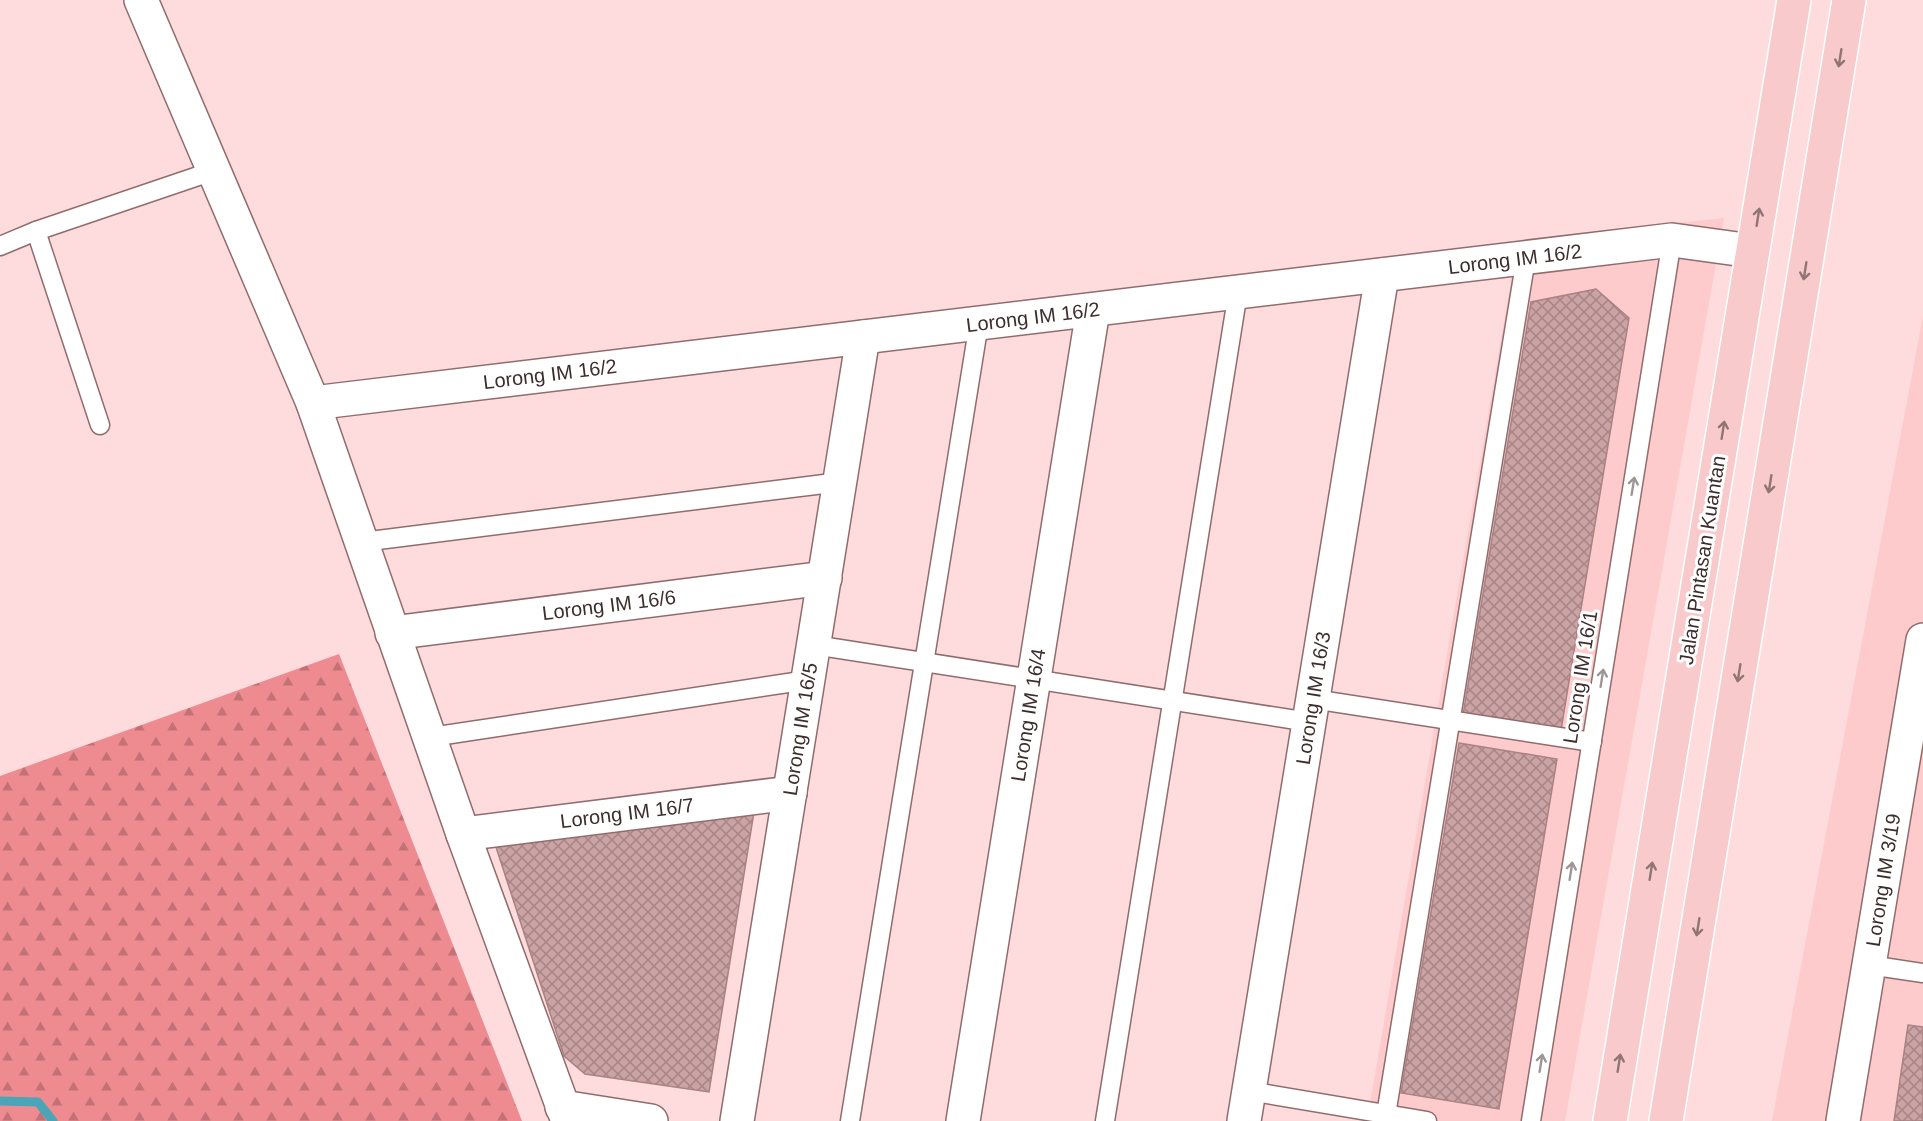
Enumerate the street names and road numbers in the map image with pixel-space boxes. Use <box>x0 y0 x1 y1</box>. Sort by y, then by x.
street label: Lorong IM 16/2 <box>1447 240 1583 278</box>
street label: Lorong IM 16/2 <box>965 298 1101 336</box>
street label: Lorong IM 16/2 <box>482 355 618 393</box>
street label: Jalan Pintasan Kuantan <box>1675 454 1729 666</box>
street label: Lorong IM 16/6 <box>541 586 677 624</box>
street label: Lorong IM 16/1 <box>1559 609 1601 745</box>
street label: Lorong IM 16/3 <box>1292 630 1334 766</box>
street label: Lorong IM 16/4 <box>1007 647 1049 783</box>
street label: Lorong IM 16/5 <box>779 661 821 797</box>
street label: Lorong IM 16/7 <box>559 794 695 832</box>
street label: Lorong IM 3/19 <box>1862 812 1904 948</box>

